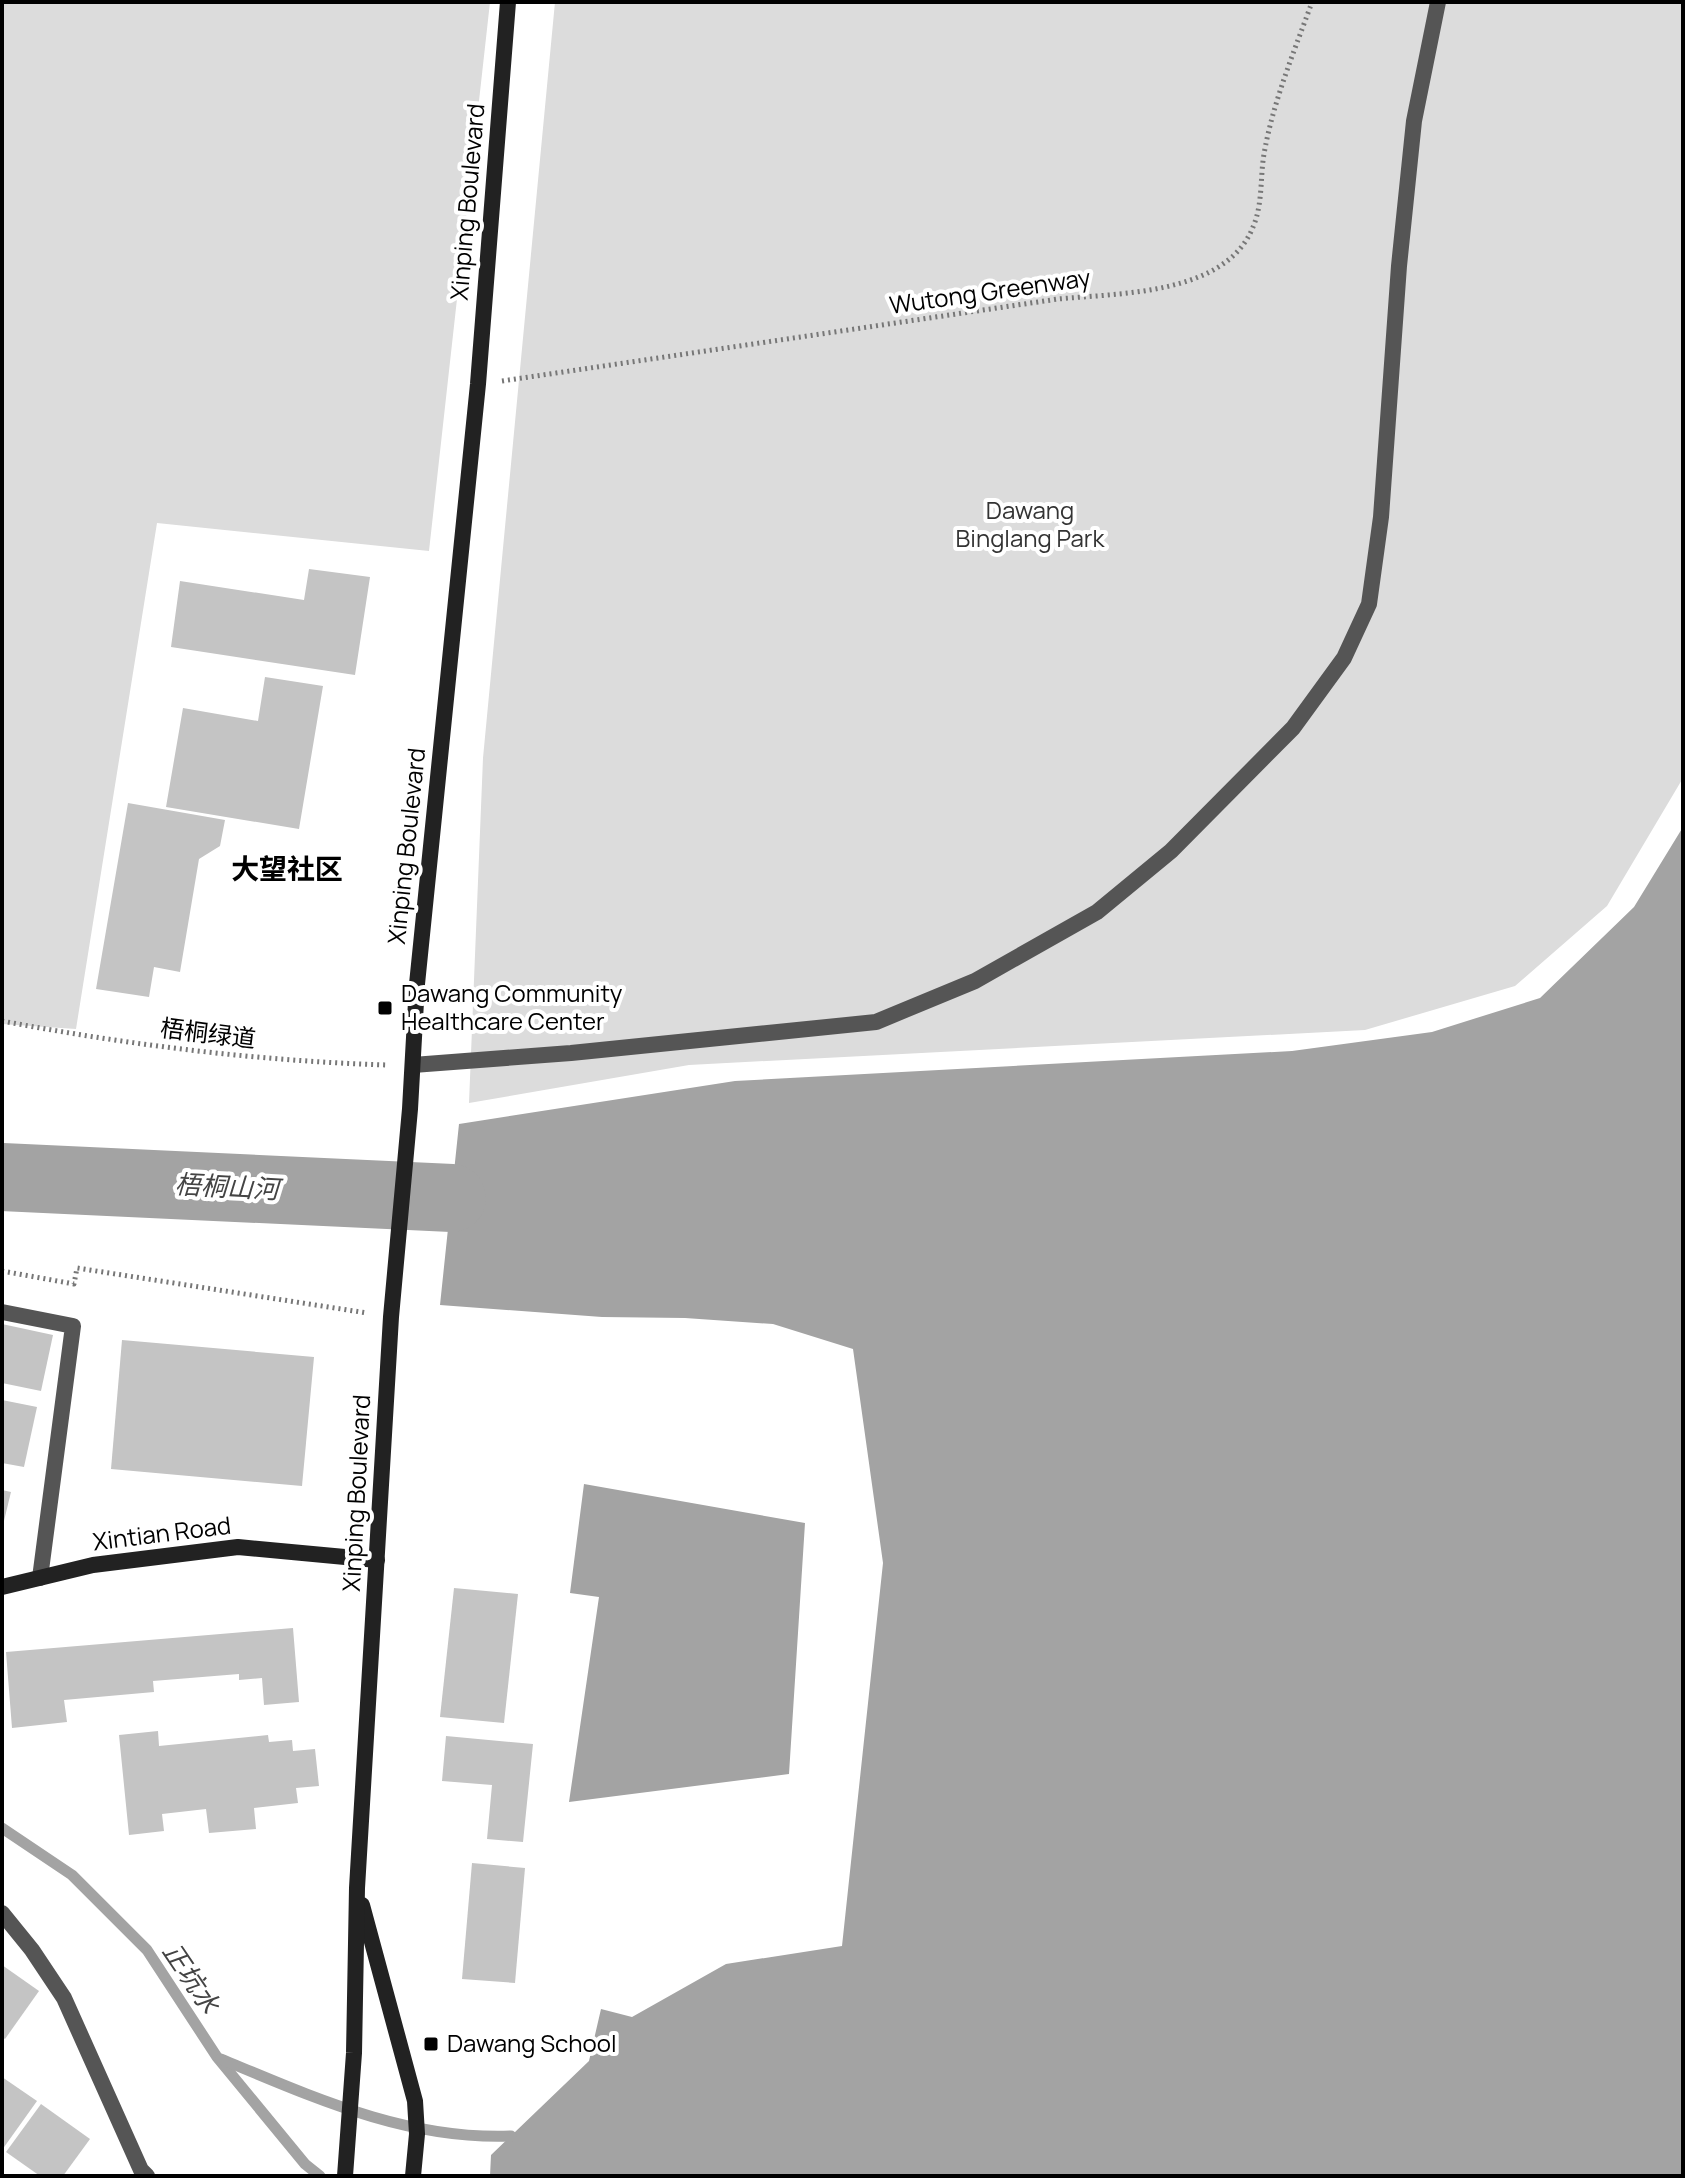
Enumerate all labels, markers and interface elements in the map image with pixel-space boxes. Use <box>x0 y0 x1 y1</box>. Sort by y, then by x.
street label: Xinping Boulevard <box>441 102 492 302</box>
street label: Wutong Greenway <box>887 260 1093 321</box>
park label: Dawang Binglang Park <box>956 493 1105 554</box>
street label: Xinping Boulevard <box>379 746 432 946</box>
district label: 大望社区 <box>231 849 343 887</box>
place label: Dawang Community Healthcare Center <box>401 976 623 1037</box>
marker: Dawang Community Healthcare Center <box>376 999 394 1017</box>
street label: 梧桐绿道 <box>159 1010 258 1055</box>
water label: 梧桐山河 <box>174 1165 285 1207</box>
street label: Xinping Boulevard <box>334 1394 377 1592</box>
street label: Xintian Road <box>91 1508 233 1557</box>
water label: 正坑水 <box>155 1935 229 2021</box>
place label: Dawang School <box>447 2026 617 2059</box>
marker: Dawang School <box>422 2035 440 2053</box>

